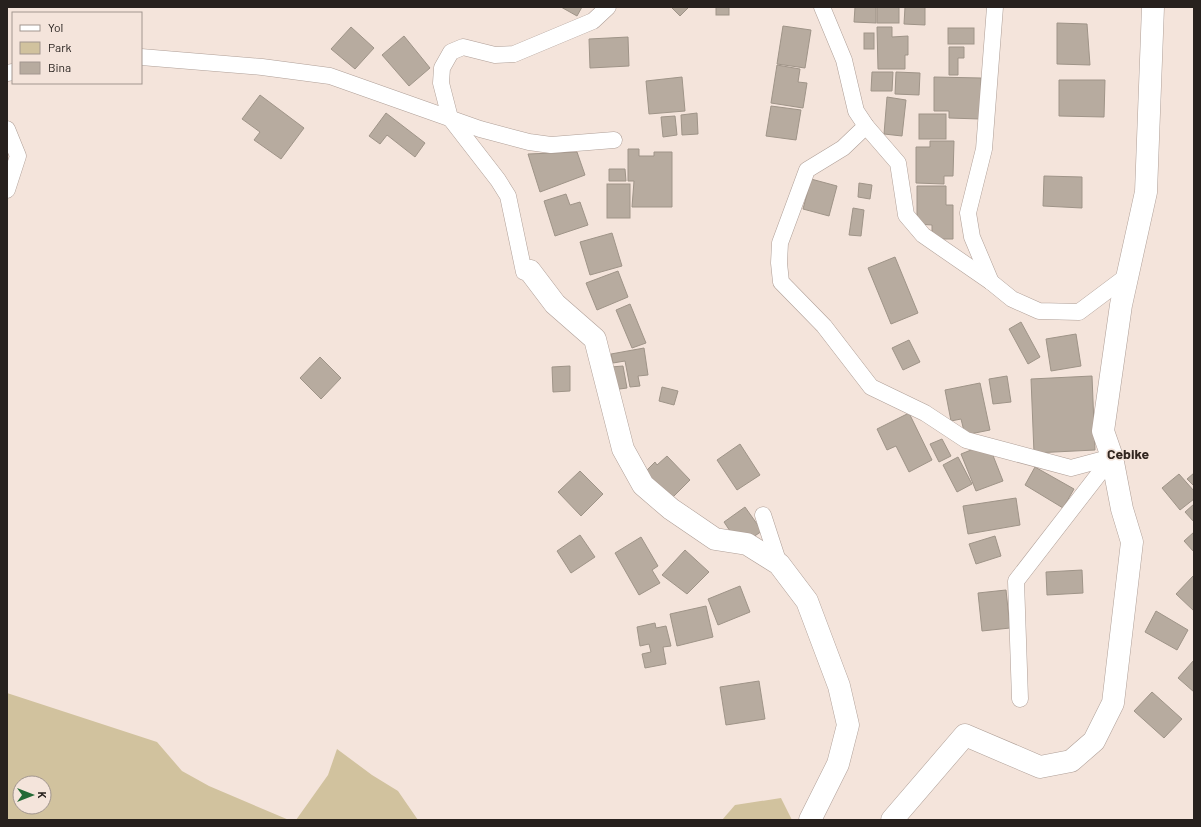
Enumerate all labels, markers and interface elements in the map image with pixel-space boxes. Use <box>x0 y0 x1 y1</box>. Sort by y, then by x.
legend <box>12 12 142 84</box>
text: Yol <box>48 20 63 34</box>
text: Park <box>48 40 72 54</box>
text: Bina <box>48 60 71 74</box>
district label: Cebike <box>1107 445 1149 462</box>
north arrow <box>12 775 52 815</box>
text: K <box>36 792 49 799</box>

